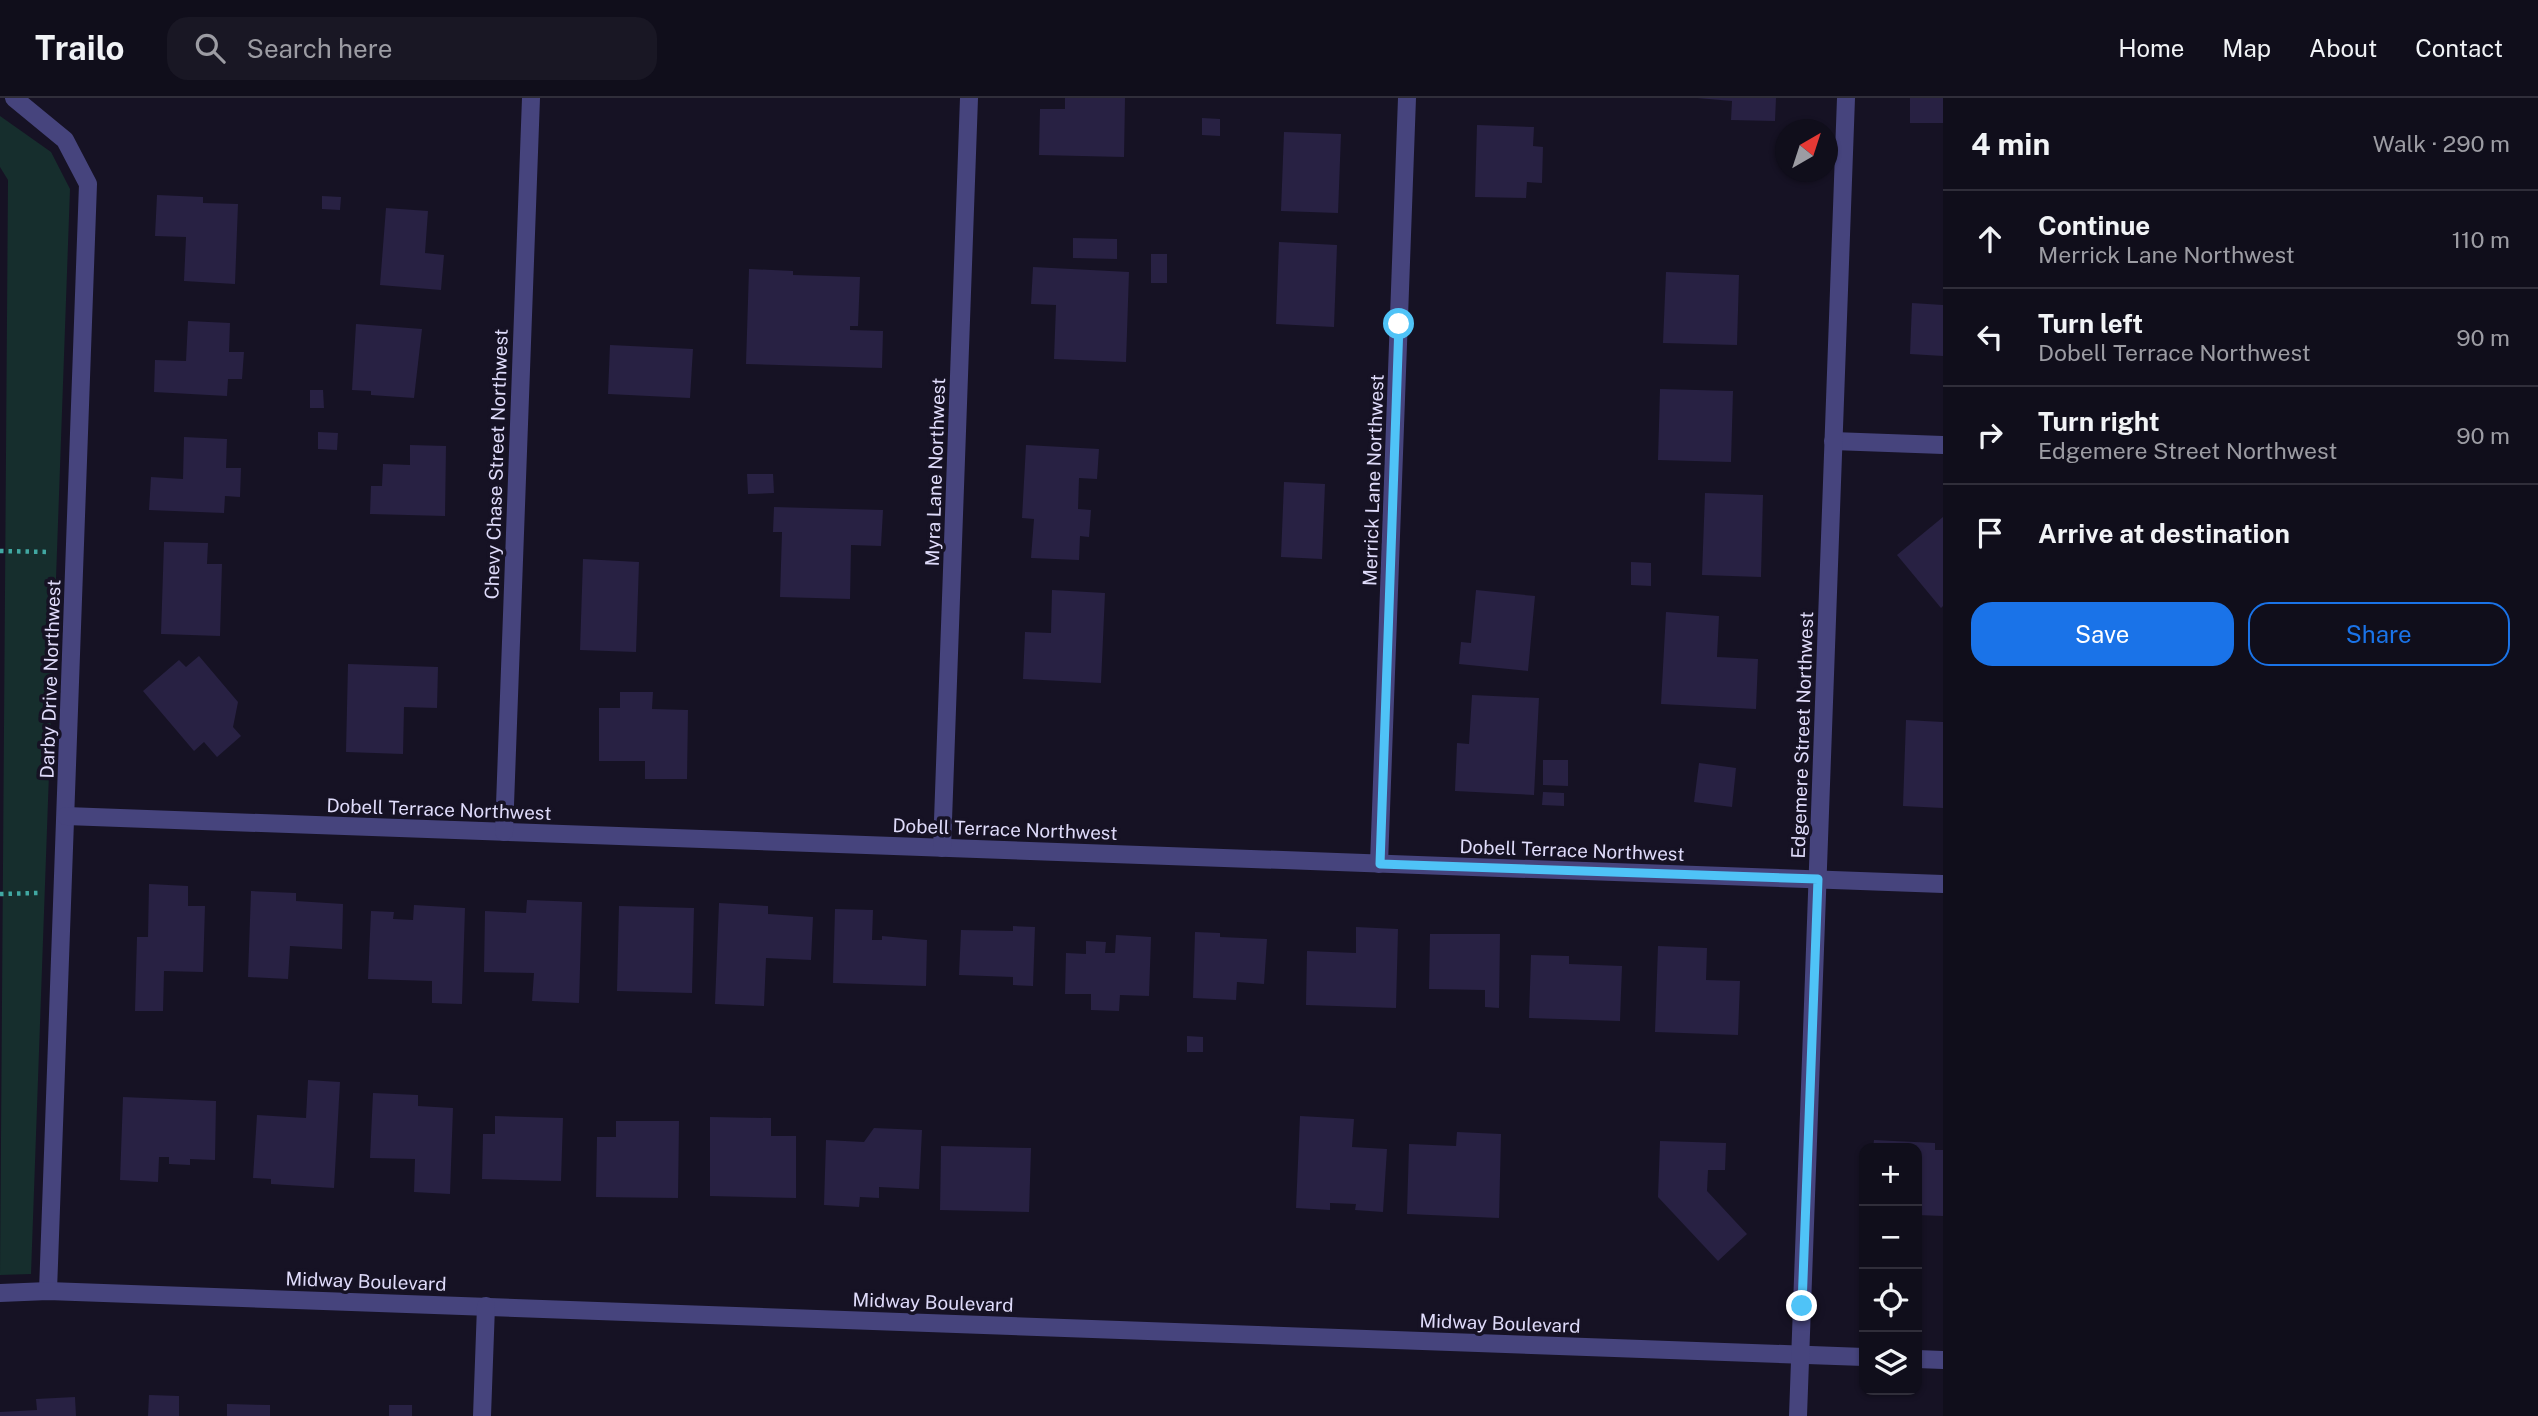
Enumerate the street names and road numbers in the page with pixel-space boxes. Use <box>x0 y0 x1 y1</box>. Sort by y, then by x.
street label: Chevy Chase Street Northwest <box>480 328 512 600</box>
street label: Merrick Lane Northwest <box>1358 374 1388 586</box>
street label: Myra Lane Northwest <box>921 377 949 567</box>
street label: Darby Drive Northwest <box>36 579 64 779</box>
street label: Edgemere Street Northwest <box>1787 611 1817 859</box>
street label: Dobell Terrace Northwest <box>326 794 552 824</box>
street label: Dobell Terrace Northwest <box>892 814 1118 844</box>
street label: Dobell Terrace Northwest <box>1459 835 1685 865</box>
street label: Midway Boulevard <box>285 1267 447 1295</box>
street label: Midway Boulevard <box>852 1288 1014 1316</box>
street label: Midway Boulevard <box>1419 1309 1581 1337</box>

